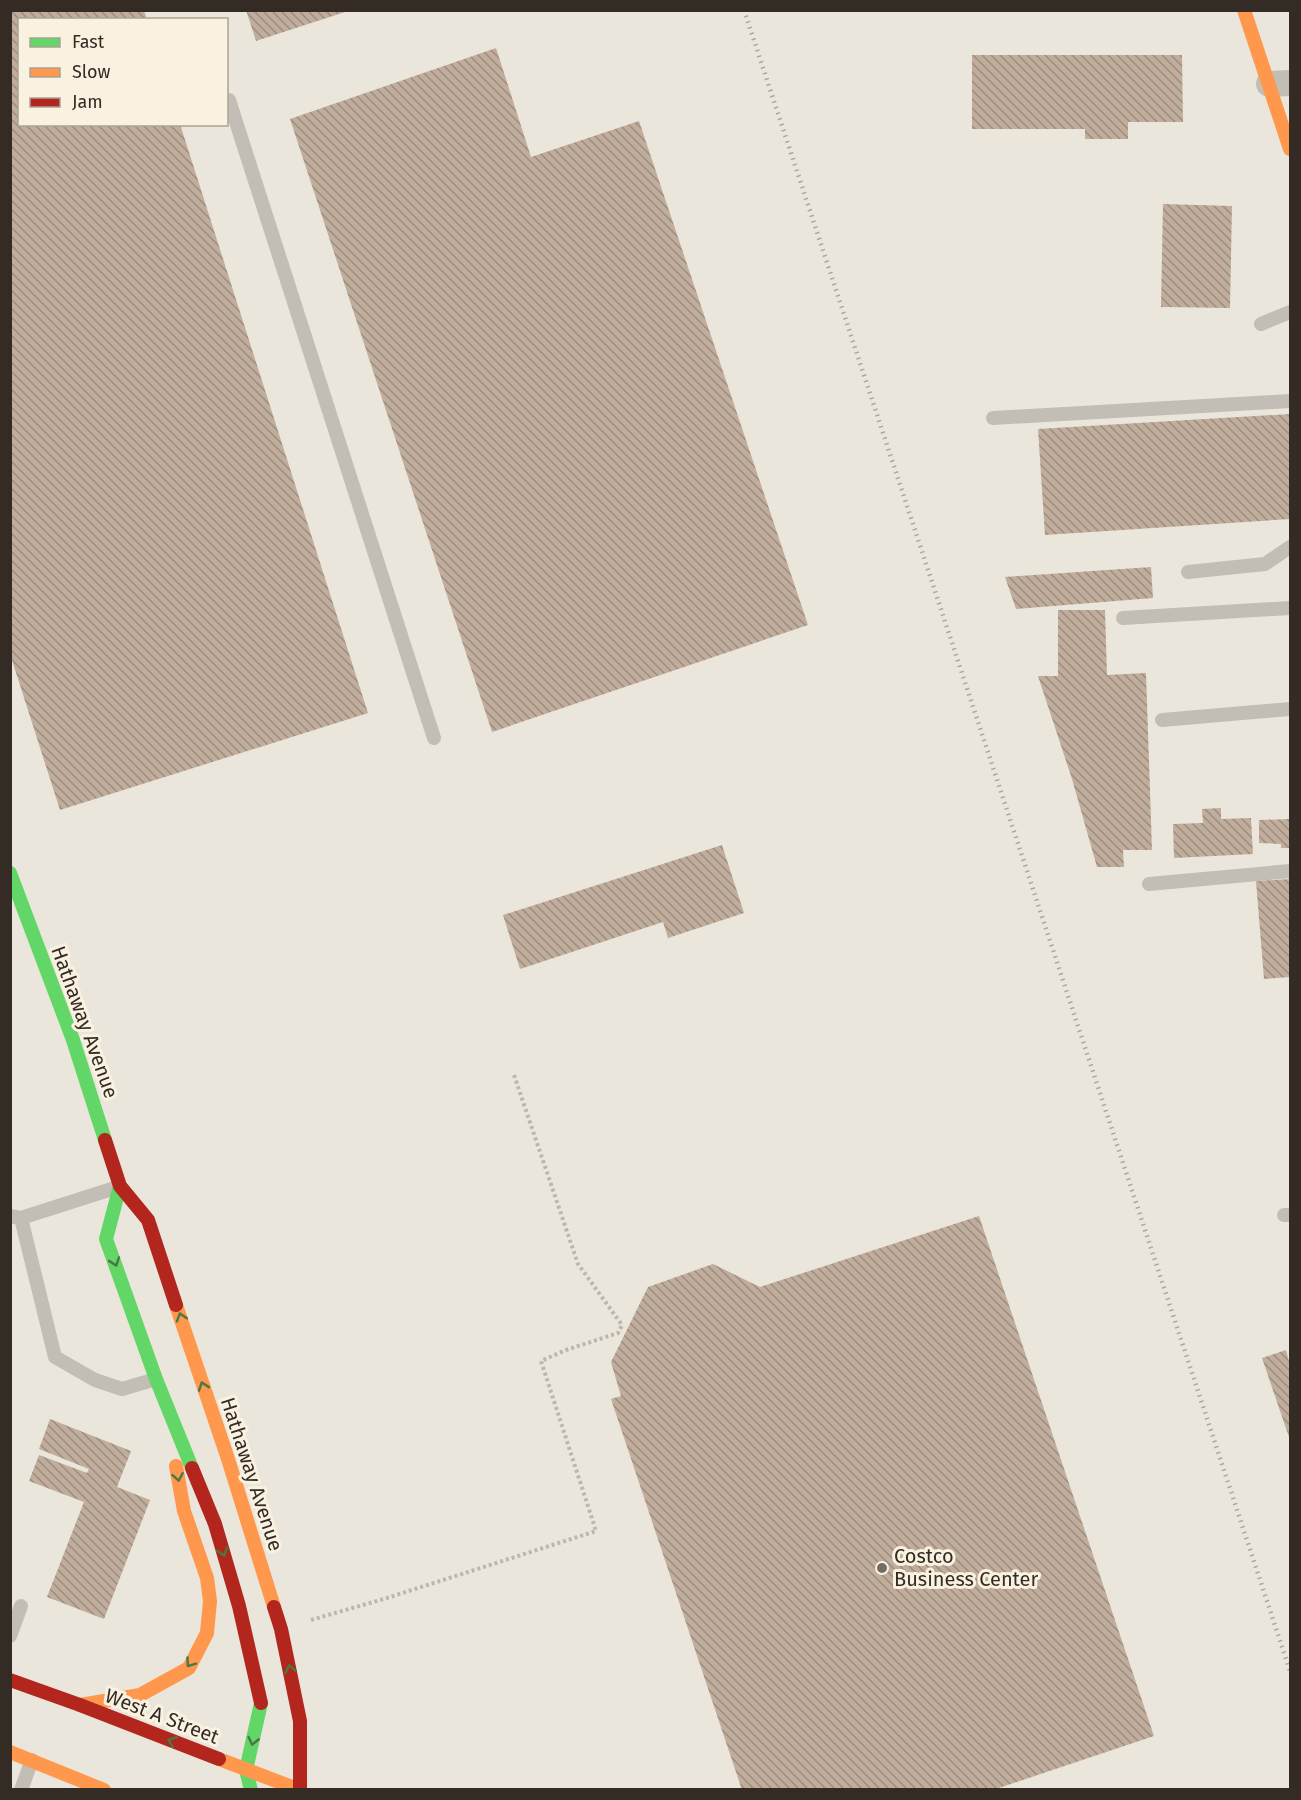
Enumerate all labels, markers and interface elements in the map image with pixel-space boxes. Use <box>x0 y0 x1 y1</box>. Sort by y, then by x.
legend <box>18 18 228 126</box>
text: Fast <box>72 31 105 53</box>
text: Slow <box>72 61 111 83</box>
text: Jam <box>72 91 103 113</box>
street label: Hathaway Avenue <box>46 943 124 1101</box>
one-way arrow <box>107 1256 120 1267</box>
one-way arrow <box>176 1312 188 1323</box>
one-way arrow <box>198 1381 210 1392</box>
street label: Hathaway Avenue <box>216 1394 288 1554</box>
one-way arrow <box>171 1472 184 1482</box>
place label: Costco Business Center <box>894 1544 1038 1591</box>
one-way arrow <box>216 1546 229 1557</box>
marker: Costco Business Center <box>875 1561 889 1575</box>
one-way arrow <box>186 1656 197 1667</box>
one-way arrow <box>284 1664 297 1674</box>
street label: West A Street <box>102 1683 223 1749</box>
one-way arrow <box>167 1736 178 1748</box>
one-way arrow <box>247 1736 260 1746</box>

